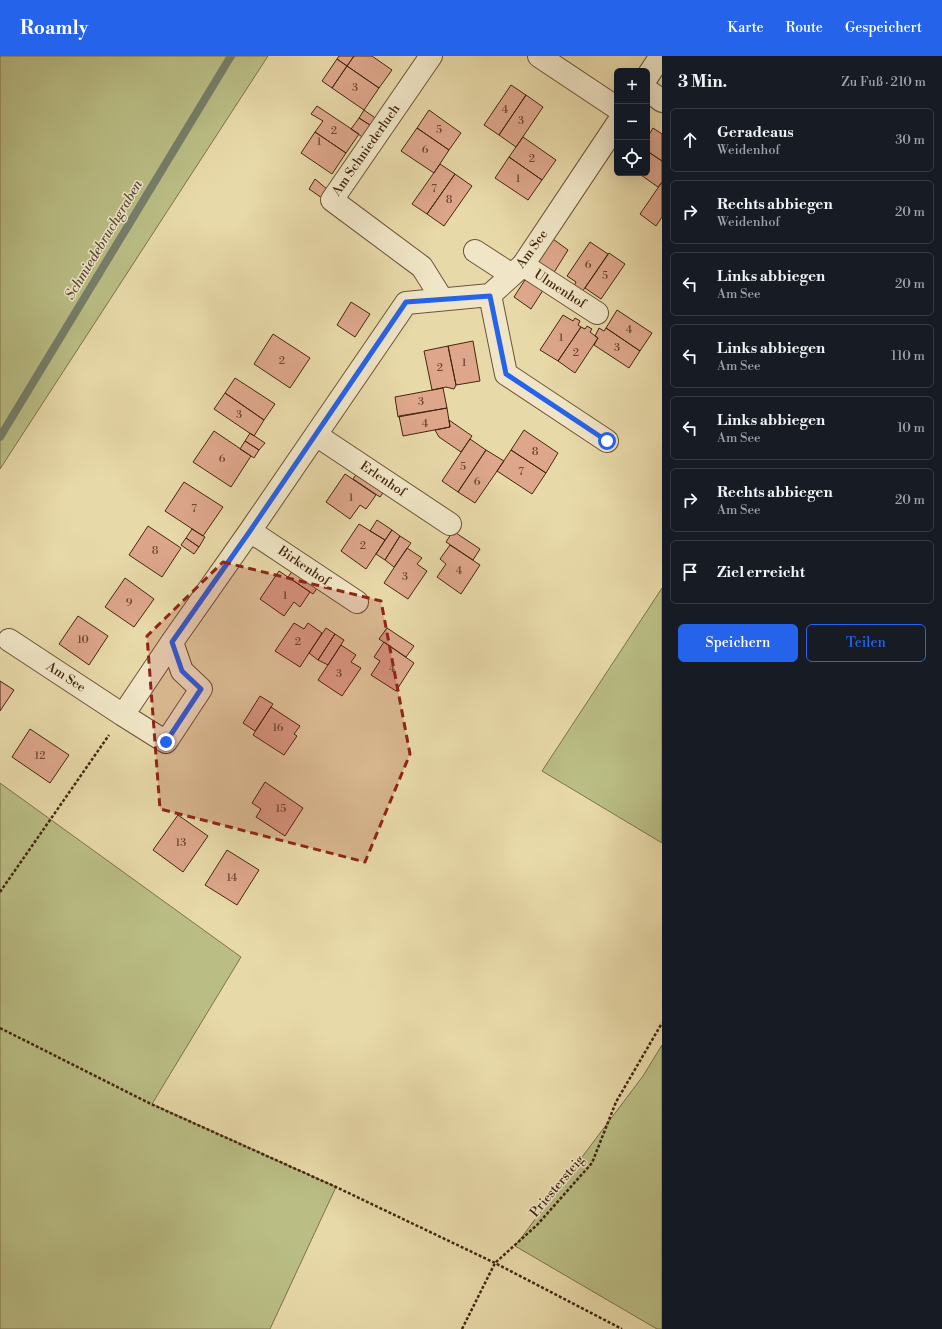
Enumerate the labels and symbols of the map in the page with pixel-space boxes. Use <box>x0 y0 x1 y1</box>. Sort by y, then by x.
house number: 3 <box>352 81 358 95</box>
street label: Am Schniederluch <box>328 101 404 200</box>
house number: 4 <box>502 103 509 117</box>
house number: 3 <box>518 114 524 128</box>
house number: 5 <box>436 123 442 137</box>
house number: 2 <box>331 124 337 138</box>
house number: 1 <box>317 135 322 149</box>
house number: 6 <box>422 143 429 157</box>
house number: 2 <box>529 152 535 166</box>
house number: 1 <box>516 172 521 186</box>
water label: Schmiedebruchgraben <box>61 177 147 303</box>
house number: 7 <box>431 182 437 196</box>
house number: 8 <box>446 193 453 207</box>
street label: Am See <box>512 226 552 272</box>
house number: 6 <box>585 258 592 272</box>
street label: Ulmenhof <box>531 266 590 312</box>
house number: 5 <box>602 269 608 283</box>
house number: 4 <box>626 323 633 337</box>
house number: 1 <box>559 331 564 345</box>
house number: 3 <box>614 341 620 355</box>
house number: 2 <box>573 346 579 360</box>
house number: 2 <box>279 354 285 368</box>
house number: 1 <box>462 356 467 370</box>
house number: 2 <box>437 361 443 375</box>
house number: 3 <box>418 395 424 409</box>
house number: 3 <box>236 408 242 422</box>
house number: 4 <box>422 417 429 431</box>
route start <box>598 432 616 450</box>
house number: 8 <box>532 445 539 459</box>
house number: 6 <box>219 452 226 466</box>
street label: Erlenhof <box>357 458 410 501</box>
house number: 5 <box>460 460 466 474</box>
house number: 7 <box>518 465 524 479</box>
house number: 6 <box>474 475 481 489</box>
house number: 1 <box>349 491 354 505</box>
house number: 7 <box>191 502 197 516</box>
house number: 2 <box>360 539 366 553</box>
street label: Birkenhof <box>274 542 334 590</box>
house number: 8 <box>152 544 159 558</box>
house number: 4 <box>456 564 463 578</box>
house number: 3 <box>402 570 408 584</box>
house number: 1 <box>283 589 288 603</box>
house number: 9 <box>126 596 133 610</box>
house number: 10 <box>77 633 89 647</box>
house number: 2 <box>295 635 301 649</box>
street label: Am See <box>43 658 89 696</box>
house number: 4 <box>389 662 396 676</box>
house number: 3 <box>336 667 342 681</box>
house number: 16 <box>272 721 284 735</box>
route end <box>157 733 175 751</box>
house number: 12 <box>34 749 46 763</box>
house number: 15 <box>276 802 286 816</box>
house number: 13 <box>176 836 186 850</box>
house number: 14 <box>227 871 238 885</box>
street label: Priestersteig <box>526 1152 588 1220</box>

